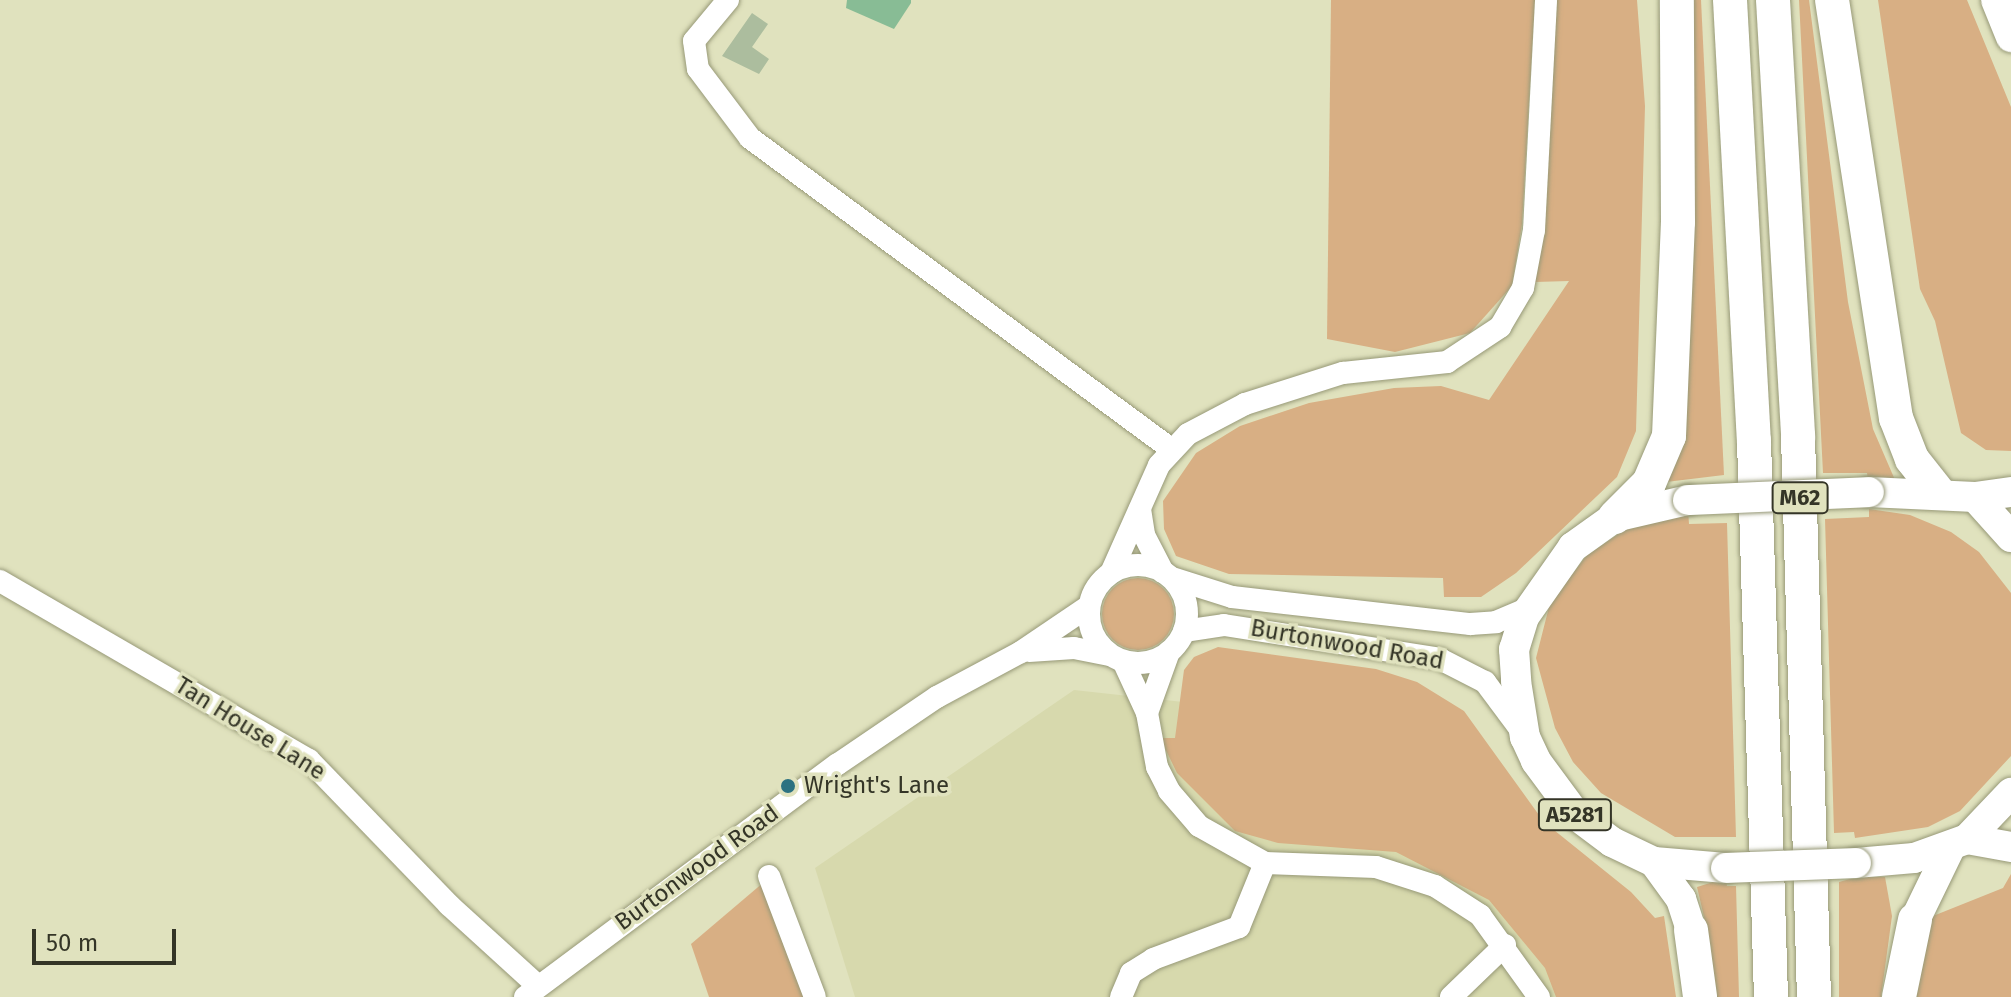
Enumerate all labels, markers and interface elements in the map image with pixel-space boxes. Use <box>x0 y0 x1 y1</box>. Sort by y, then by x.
road number: M62 <box>1770 480 1830 516</box>
street label: Burtonwood Road <box>1248 614 1446 676</box>
street label: Tan House Lane <box>170 671 330 787</box>
place label: Wright's Lane <box>804 772 949 800</box>
marker: Wright's Lane <box>779 777 797 795</box>
road number: A5281 <box>1537 797 1613 833</box>
street label: Burtonwood Road <box>609 799 785 937</box>
scale bar <box>36 913 180 963</box>
text: 50 m <box>46 929 98 957</box>

